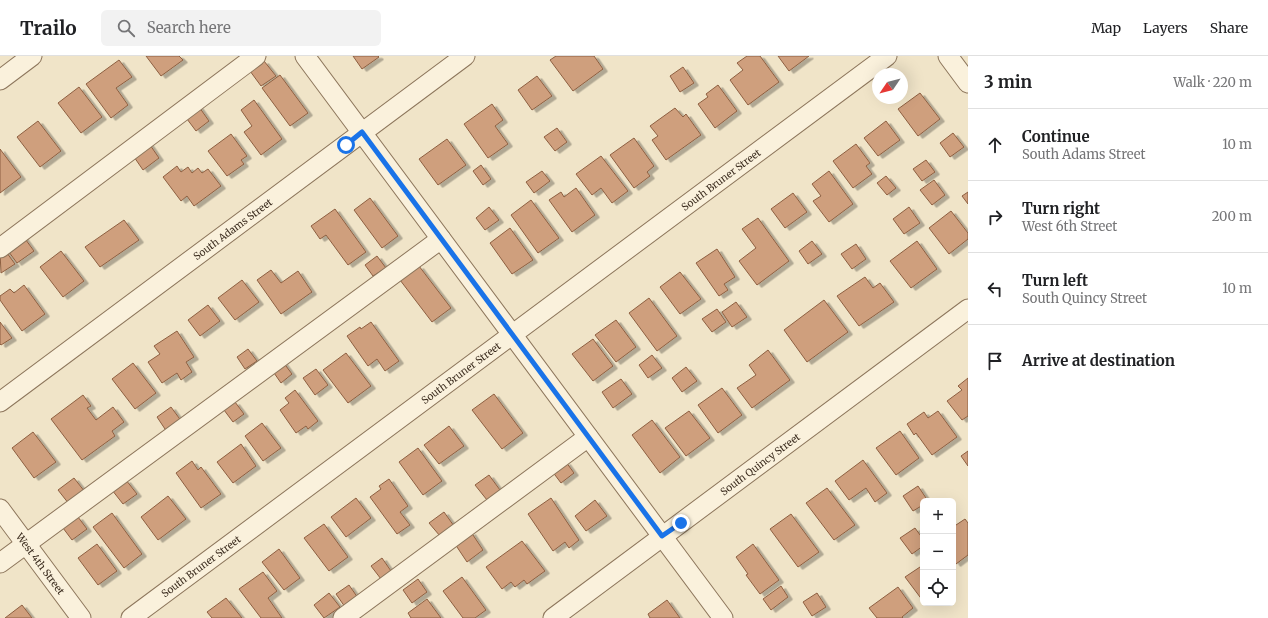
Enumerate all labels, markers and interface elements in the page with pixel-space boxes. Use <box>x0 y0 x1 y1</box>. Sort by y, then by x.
search box <box>101 10 381 46</box>
text: Trailo <box>20 16 77 40</box>
icon: search <box>115 17 137 39</box>
text: Search here <box>147 18 231 37</box>
text: Map <box>1091 19 1121 37</box>
text: Layers <box>1143 19 1188 37</box>
text: Share <box>1210 19 1248 37</box>
north arrow <box>872 68 908 104</box>
text: 3 min <box>984 71 1032 93</box>
text: Walk · 220 m <box>1173 74 1252 91</box>
text: Continue <box>1022 127 1090 146</box>
icon: ahead <box>984 134 1006 156</box>
route start <box>337 136 355 154</box>
text: 10 m <box>1222 136 1252 153</box>
street label: South Bruner Street <box>679 146 764 214</box>
text: South Adams Street <box>1022 146 1146 163</box>
street label: South Adams Street <box>191 196 275 263</box>
text: Turn right <box>1022 199 1100 218</box>
icon: right <box>984 206 1006 228</box>
text: 200 m <box>1212 208 1252 225</box>
text: West 6th Street <box>1022 218 1117 235</box>
text: Turn left <box>1022 271 1088 290</box>
icon: left <box>984 278 1006 300</box>
text: 10 m <box>1222 280 1252 297</box>
text: South Quincy Street <box>1022 290 1147 307</box>
street label: South Bruner Street <box>419 339 504 407</box>
icon: arrive <box>984 350 1006 372</box>
text: Arrive at destination <box>1022 351 1175 370</box>
street label: South Quincy Street <box>718 430 803 498</box>
map controls <box>920 498 956 606</box>
button: + <box>920 498 956 534</box>
route end <box>672 514 690 532</box>
street label: West 4th Street <box>12 530 67 597</box>
street label: South Bruner Street <box>159 533 243 600</box>
button: − <box>920 534 956 570</box>
button: locate <box>920 570 956 606</box>

